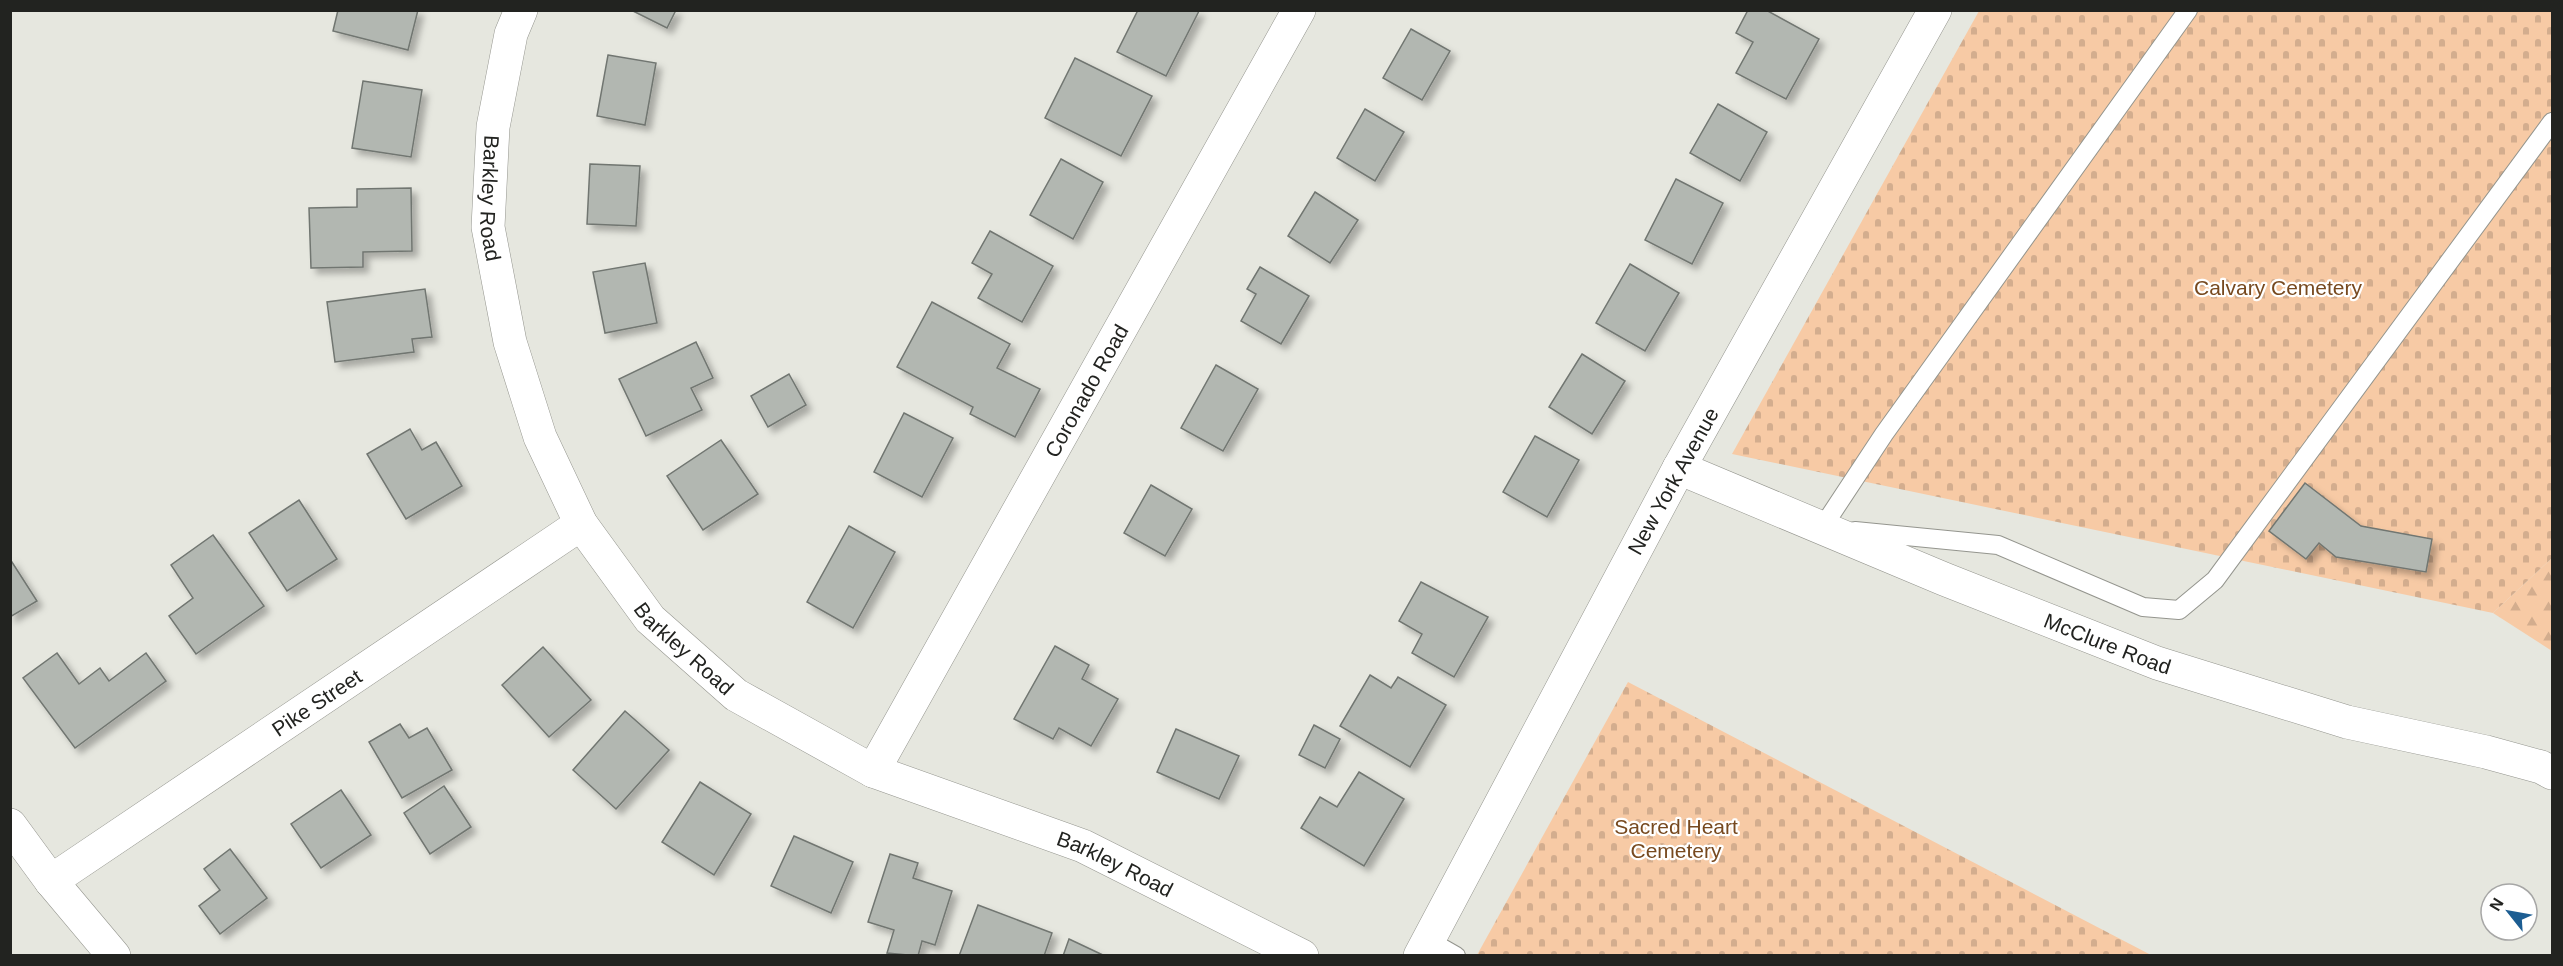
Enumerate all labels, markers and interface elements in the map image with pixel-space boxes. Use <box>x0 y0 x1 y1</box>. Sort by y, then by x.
street label: Barkley Road <box>477 135 506 263</box>
park label: Calvary Cemetery <box>2194 276 2363 299</box>
street label: Coronado Road <box>1040 320 1132 461</box>
street label: New York Avenue <box>1623 404 1723 558</box>
street label: Barkley Road <box>630 597 738 699</box>
street label: McClure Road <box>2041 608 2174 678</box>
street label: Pike Street <box>267 664 366 740</box>
park label: Sacred Heart Cemetery <box>1614 815 1738 862</box>
street label: Barkley Road <box>1054 826 1177 901</box>
north arrow <box>2479 882 2539 942</box>
text: N <box>2486 895 2507 914</box>

